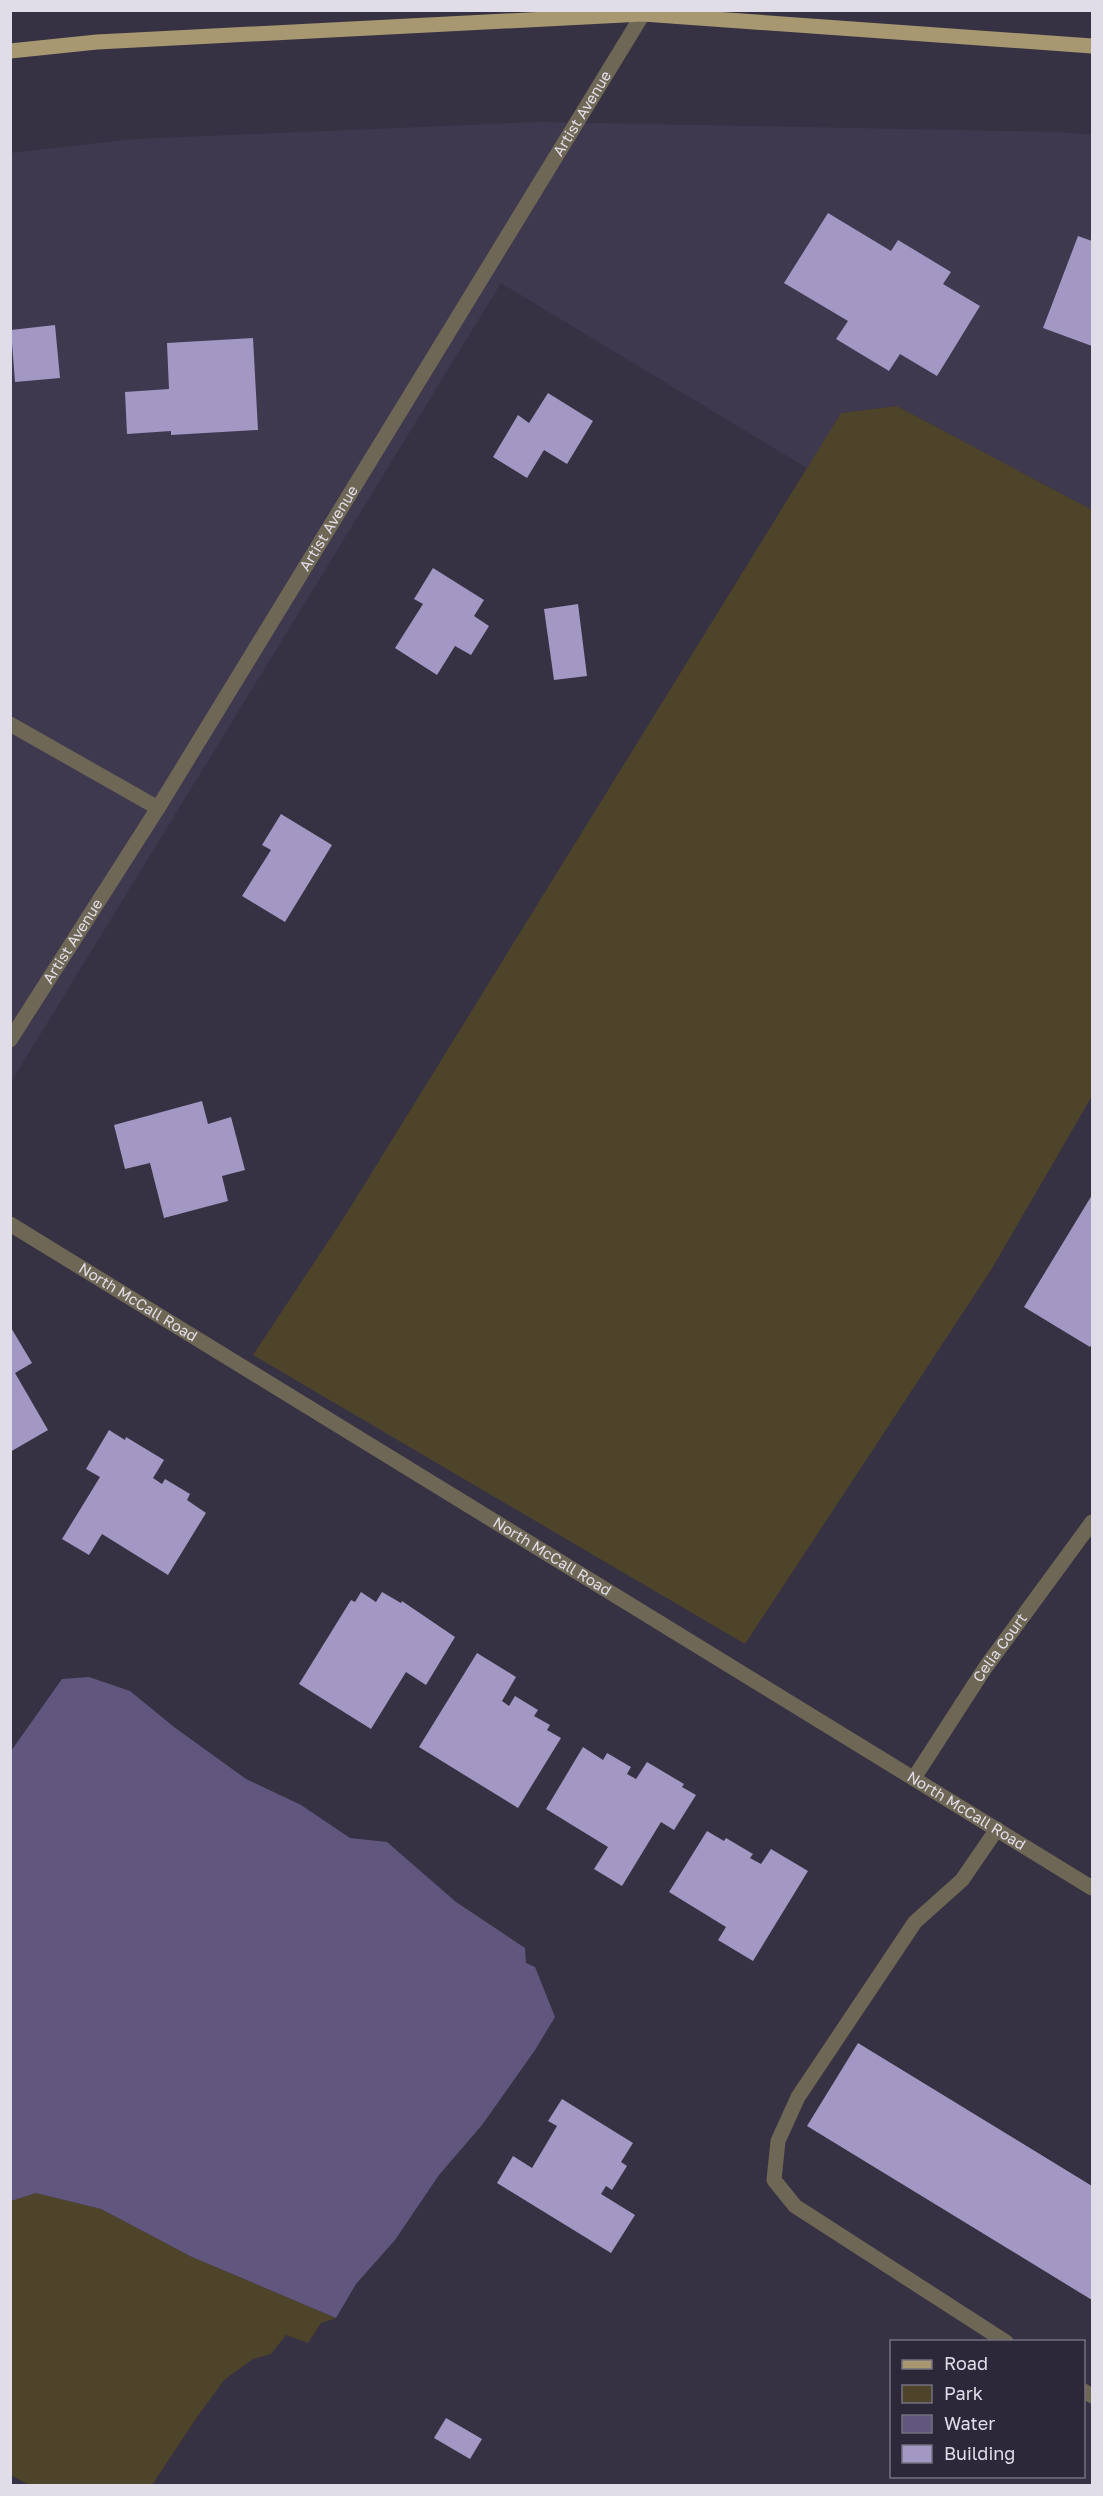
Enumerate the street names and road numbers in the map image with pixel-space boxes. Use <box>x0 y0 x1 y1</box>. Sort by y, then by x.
street label: Artist Avenue <box>548 67 614 159</box>
street label: Artist Avenue <box>295 481 361 574</box>
street label: Artist Avenue <box>38 895 106 987</box>
street label: North McCall Road <box>76 1258 201 1345</box>
street label: North McCall Road <box>490 1513 615 1599</box>
street label: Celia Court <box>968 1609 1030 1685</box>
street label: North McCall Road <box>904 1767 1029 1853</box>

